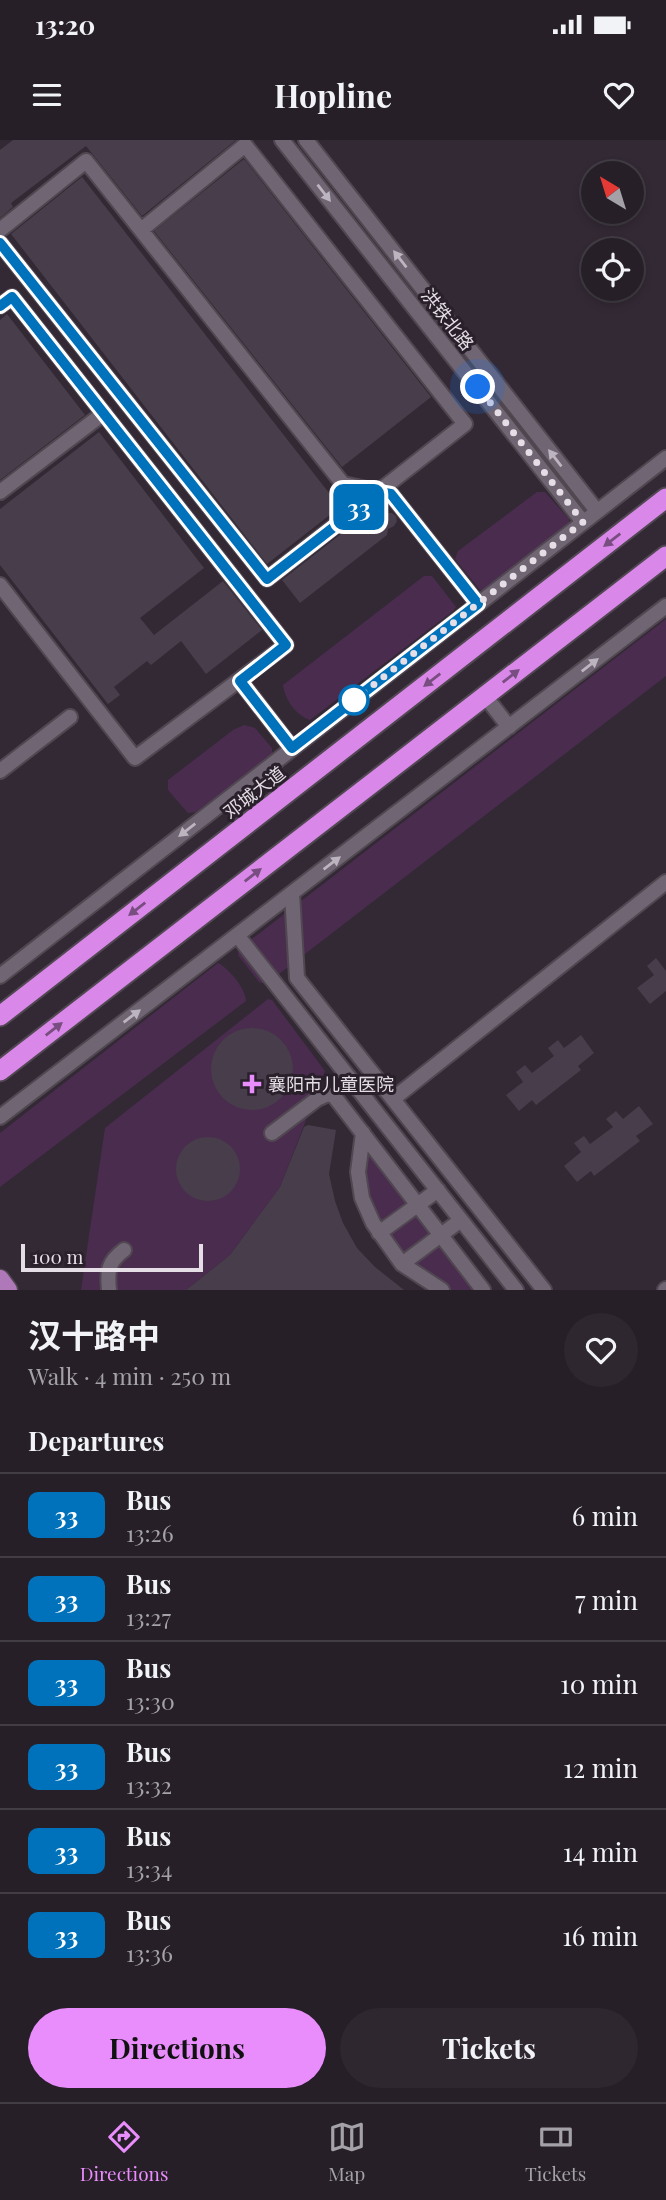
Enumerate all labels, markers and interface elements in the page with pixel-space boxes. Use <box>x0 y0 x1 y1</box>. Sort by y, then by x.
text: 13:20 <box>35 7 95 42</box>
text: Hopline <box>274 73 392 116</box>
icon: menu <box>28 76 66 114</box>
icon: heart <box>600 76 638 114</box>
north arrow <box>581 161 644 224</box>
map controls <box>581 161 644 301</box>
one-way arrow <box>317 184 332 202</box>
button: locate <box>581 238 644 301</box>
one-way arrow <box>392 251 407 269</box>
street label: 洪铁北路 <box>416 283 480 355</box>
your location <box>460 369 495 404</box>
one-way arrow <box>548 449 563 466</box>
line badge: 33 <box>328 484 390 530</box>
text: 33 <box>347 491 371 523</box>
one-way arrow <box>603 533 621 547</box>
one-way arrow <box>581 658 599 672</box>
one-way arrow <box>502 669 520 683</box>
one-way arrow <box>424 672 442 687</box>
unlabelled marker <box>339 685 369 715</box>
street label: 邓城大道 <box>218 760 290 824</box>
one-way arrow <box>178 823 196 838</box>
one-way arrow <box>323 856 341 870</box>
one-way arrow <box>244 867 262 882</box>
one-way arrow <box>128 902 146 917</box>
one-way arrow <box>123 1010 141 1024</box>
one-way arrow <box>45 1022 63 1036</box>
place label: 襄阳市儿童医院 <box>268 1072 394 1096</box>
marker: 襄阳市儿童医院 <box>242 1074 262 1094</box>
scale bar <box>21 1241 203 1273</box>
text: 100 m <box>32 1243 83 1269</box>
text: 汉十路中 <box>28 1312 160 1356</box>
button: heart <box>564 1313 638 1387</box>
text: Walk · 4 min · 250 m <box>28 1360 231 1391</box>
text: Departures <box>28 1423 164 1458</box>
text: Bus <box>126 1482 171 1517</box>
text: 6 min <box>572 1498 638 1533</box>
text: 33 <box>55 1499 78 1531</box>
text: 13:26 <box>126 1517 174 1548</box>
text: Bus <box>126 1566 171 1601</box>
text: 7 min <box>575 1582 638 1617</box>
text: 33 <box>55 1583 78 1615</box>
text: 13:27 <box>126 1601 171 1632</box>
text: Bus <box>126 1650 171 1685</box>
text: 10 min <box>560 1666 638 1701</box>
text: 33 <box>55 1667 78 1699</box>
text: 13:30 <box>126 1685 175 1716</box>
text: Bus <box>126 1734 171 1769</box>
text: 12 min <box>563 1750 638 1785</box>
text: 33 <box>55 1751 78 1783</box>
text: 13:32 <box>126 1769 172 1800</box>
text: Bus <box>126 1818 171 1853</box>
text: 14 min <box>563 1834 638 1869</box>
text: 33 <box>55 1835 78 1867</box>
text: 13:34 <box>126 1853 172 1884</box>
text: Bus <box>126 1902 171 1937</box>
text: 16 min <box>562 1918 638 1953</box>
text: 33 <box>55 1919 78 1951</box>
text: 13:36 <box>126 1937 173 1968</box>
button: Directions <box>28 2008 326 2088</box>
button: Tickets <box>340 2008 638 2088</box>
tab: Directions <box>80 2118 168 2186</box>
tab: Map <box>328 2118 366 2186</box>
tab: Tickets <box>525 2118 586 2186</box>

